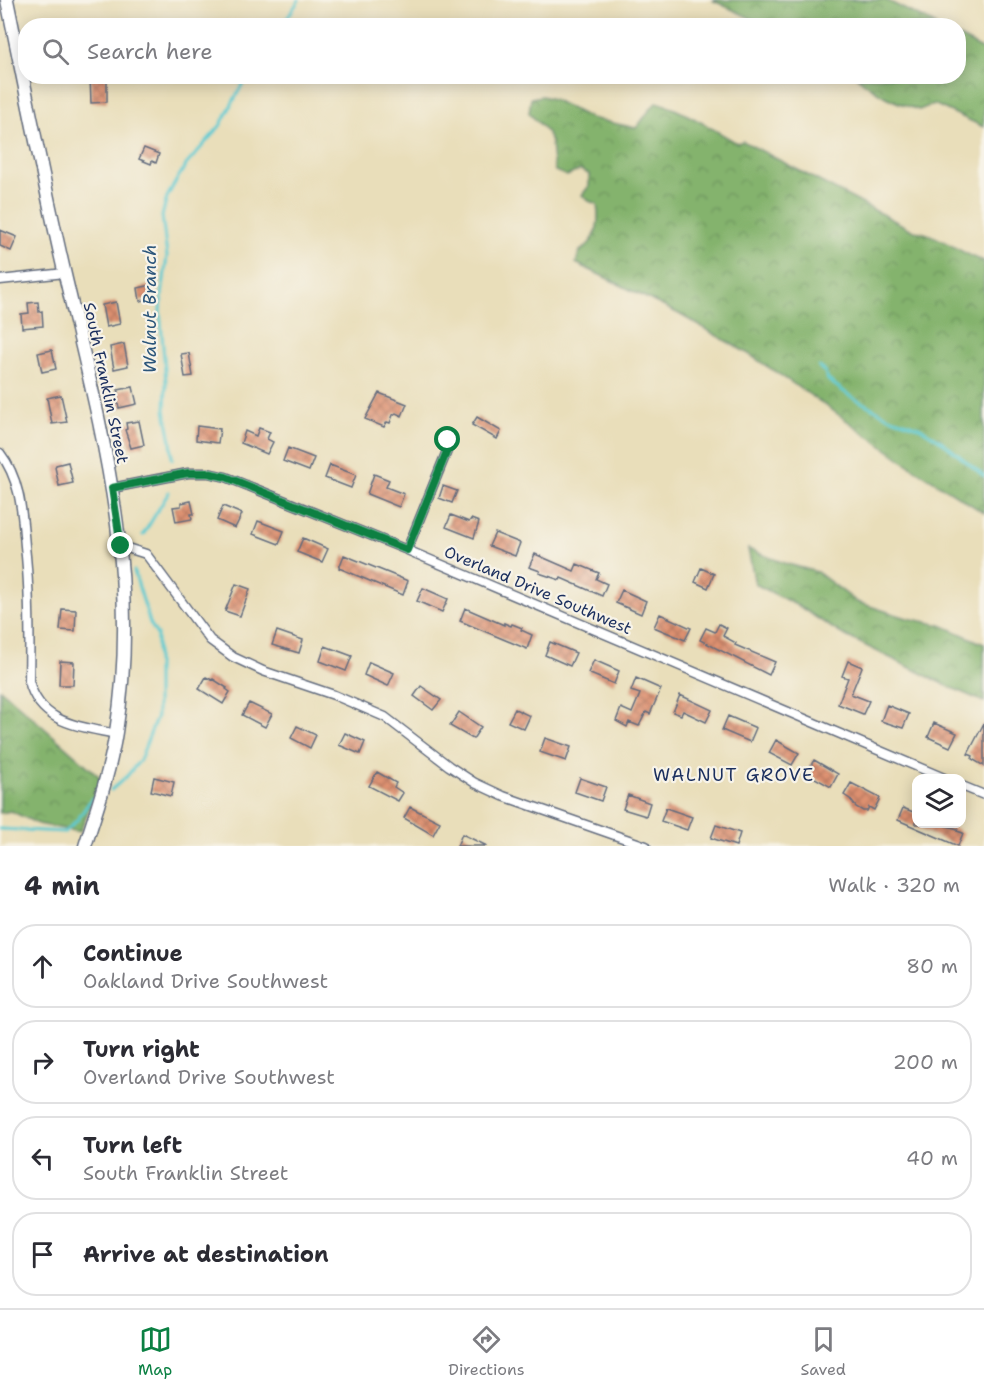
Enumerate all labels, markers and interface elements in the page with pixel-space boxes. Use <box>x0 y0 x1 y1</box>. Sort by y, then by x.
search box <box>18 18 966 84</box>
icon: search <box>39 35 72 68</box>
text: Search here <box>87 37 213 66</box>
water label: Walnut Branch <box>138 245 162 374</box>
street label: South Franklin Street <box>79 300 133 466</box>
route start <box>434 426 460 452</box>
route end <box>107 532 133 558</box>
street label: Overland Drive Southwest <box>441 541 635 639</box>
district label: WALNUT GROVE <box>653 763 815 787</box>
map controls <box>912 774 966 828</box>
button: layers <box>912 774 966 828</box>
text: 4 min <box>24 868 100 903</box>
text: Walk · 320 m <box>828 872 960 898</box>
text: Continue <box>83 939 183 968</box>
icon: ahead <box>26 950 59 983</box>
text: 80 m <box>906 953 958 979</box>
text: Oakland Drive Southwest <box>83 968 328 994</box>
text: Turn right <box>83 1035 200 1064</box>
icon: right <box>26 1046 59 1079</box>
text: 200 m <box>893 1049 958 1075</box>
text: Overland Drive Southwest <box>83 1064 335 1090</box>
text: Turn left <box>83 1131 182 1160</box>
icon: left <box>26 1142 59 1175</box>
text: 40 m <box>906 1145 958 1171</box>
text: South Franklin Street <box>83 1160 289 1186</box>
icon: arrive <box>26 1238 59 1271</box>
text: Arrive at destination <box>83 1240 329 1269</box>
tab: Map <box>138 1323 172 1380</box>
tab: Directions <box>448 1323 525 1380</box>
tab: Saved <box>801 1323 846 1380</box>

